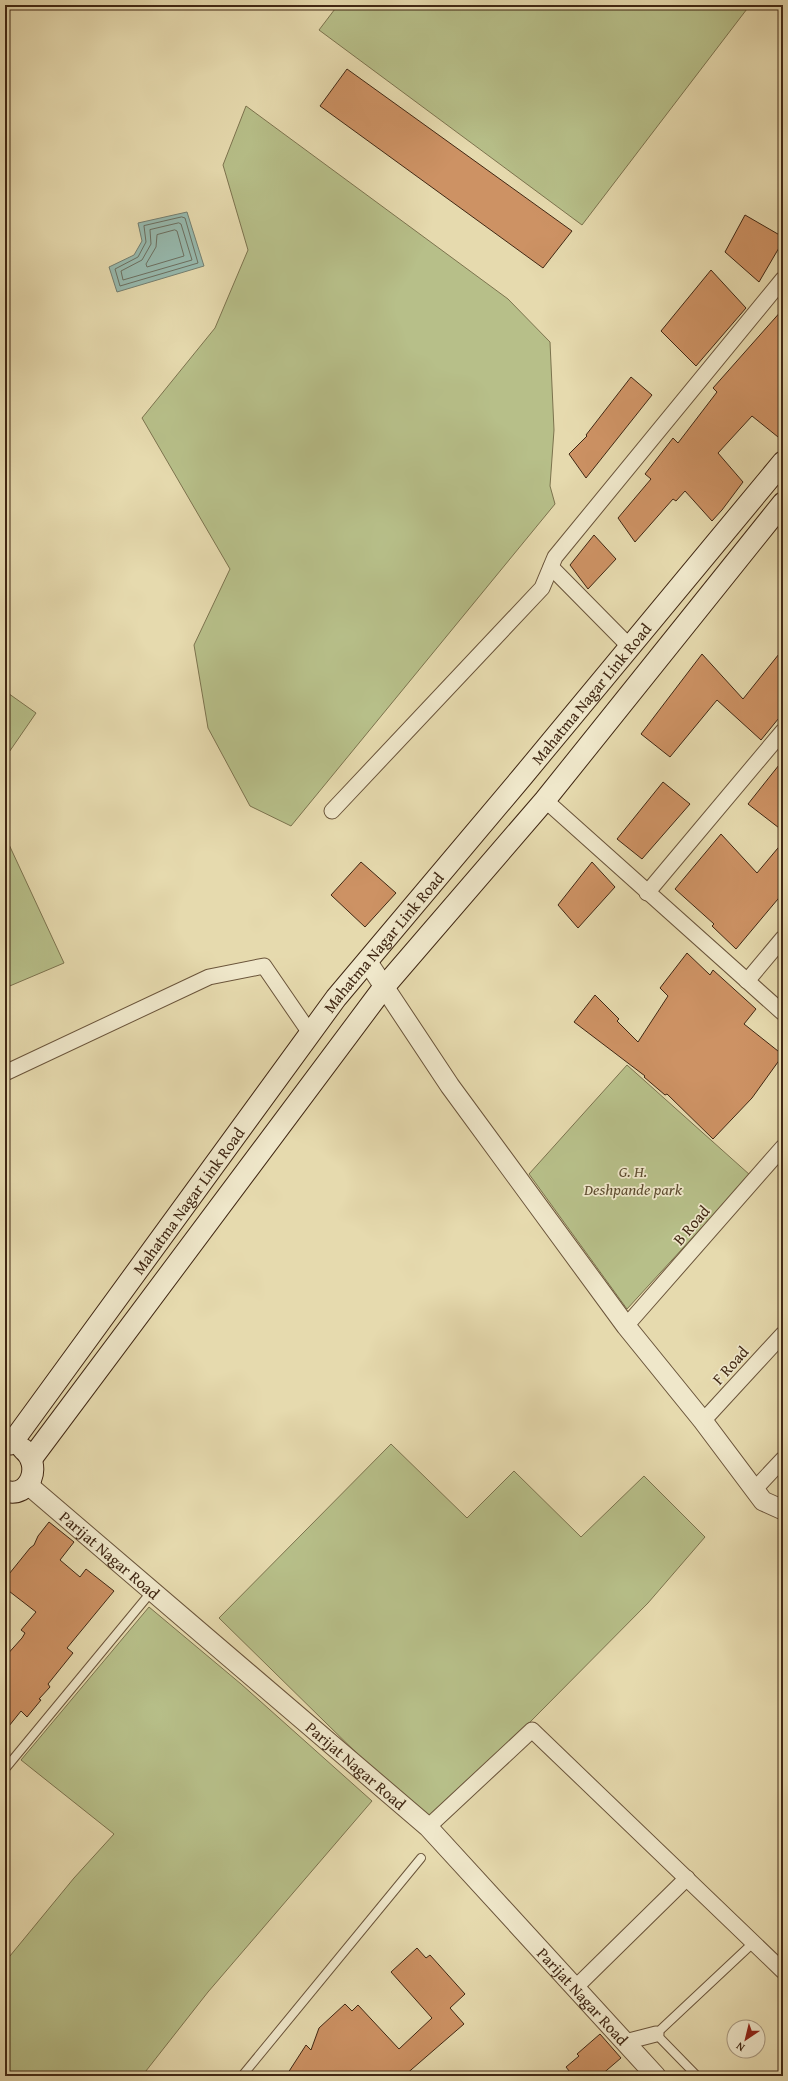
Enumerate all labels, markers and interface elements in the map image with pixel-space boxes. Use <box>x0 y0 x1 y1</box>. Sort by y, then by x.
street label: Mahatma Nagar Link Road <box>525 617 657 769</box>
street label: Mahatma Nagar Link Road <box>317 866 450 1018</box>
street label: Mahatma Nagar Link Road <box>126 1122 250 1279</box>
park label: G. H. Deshpande park <box>583 1159 683 1201</box>
street label: B Road <box>667 1199 715 1250</box>
street label: F Road <box>706 1340 754 1390</box>
street label: Parijat Nagar Road <box>54 1505 166 1605</box>
street label: Parijat Nagar Road <box>301 1716 412 1816</box>
street label: Parijat Nagar Road <box>532 1942 634 2051</box>
north arrow <box>726 2019 766 2059</box>
text: N <box>732 2038 748 2056</box>

